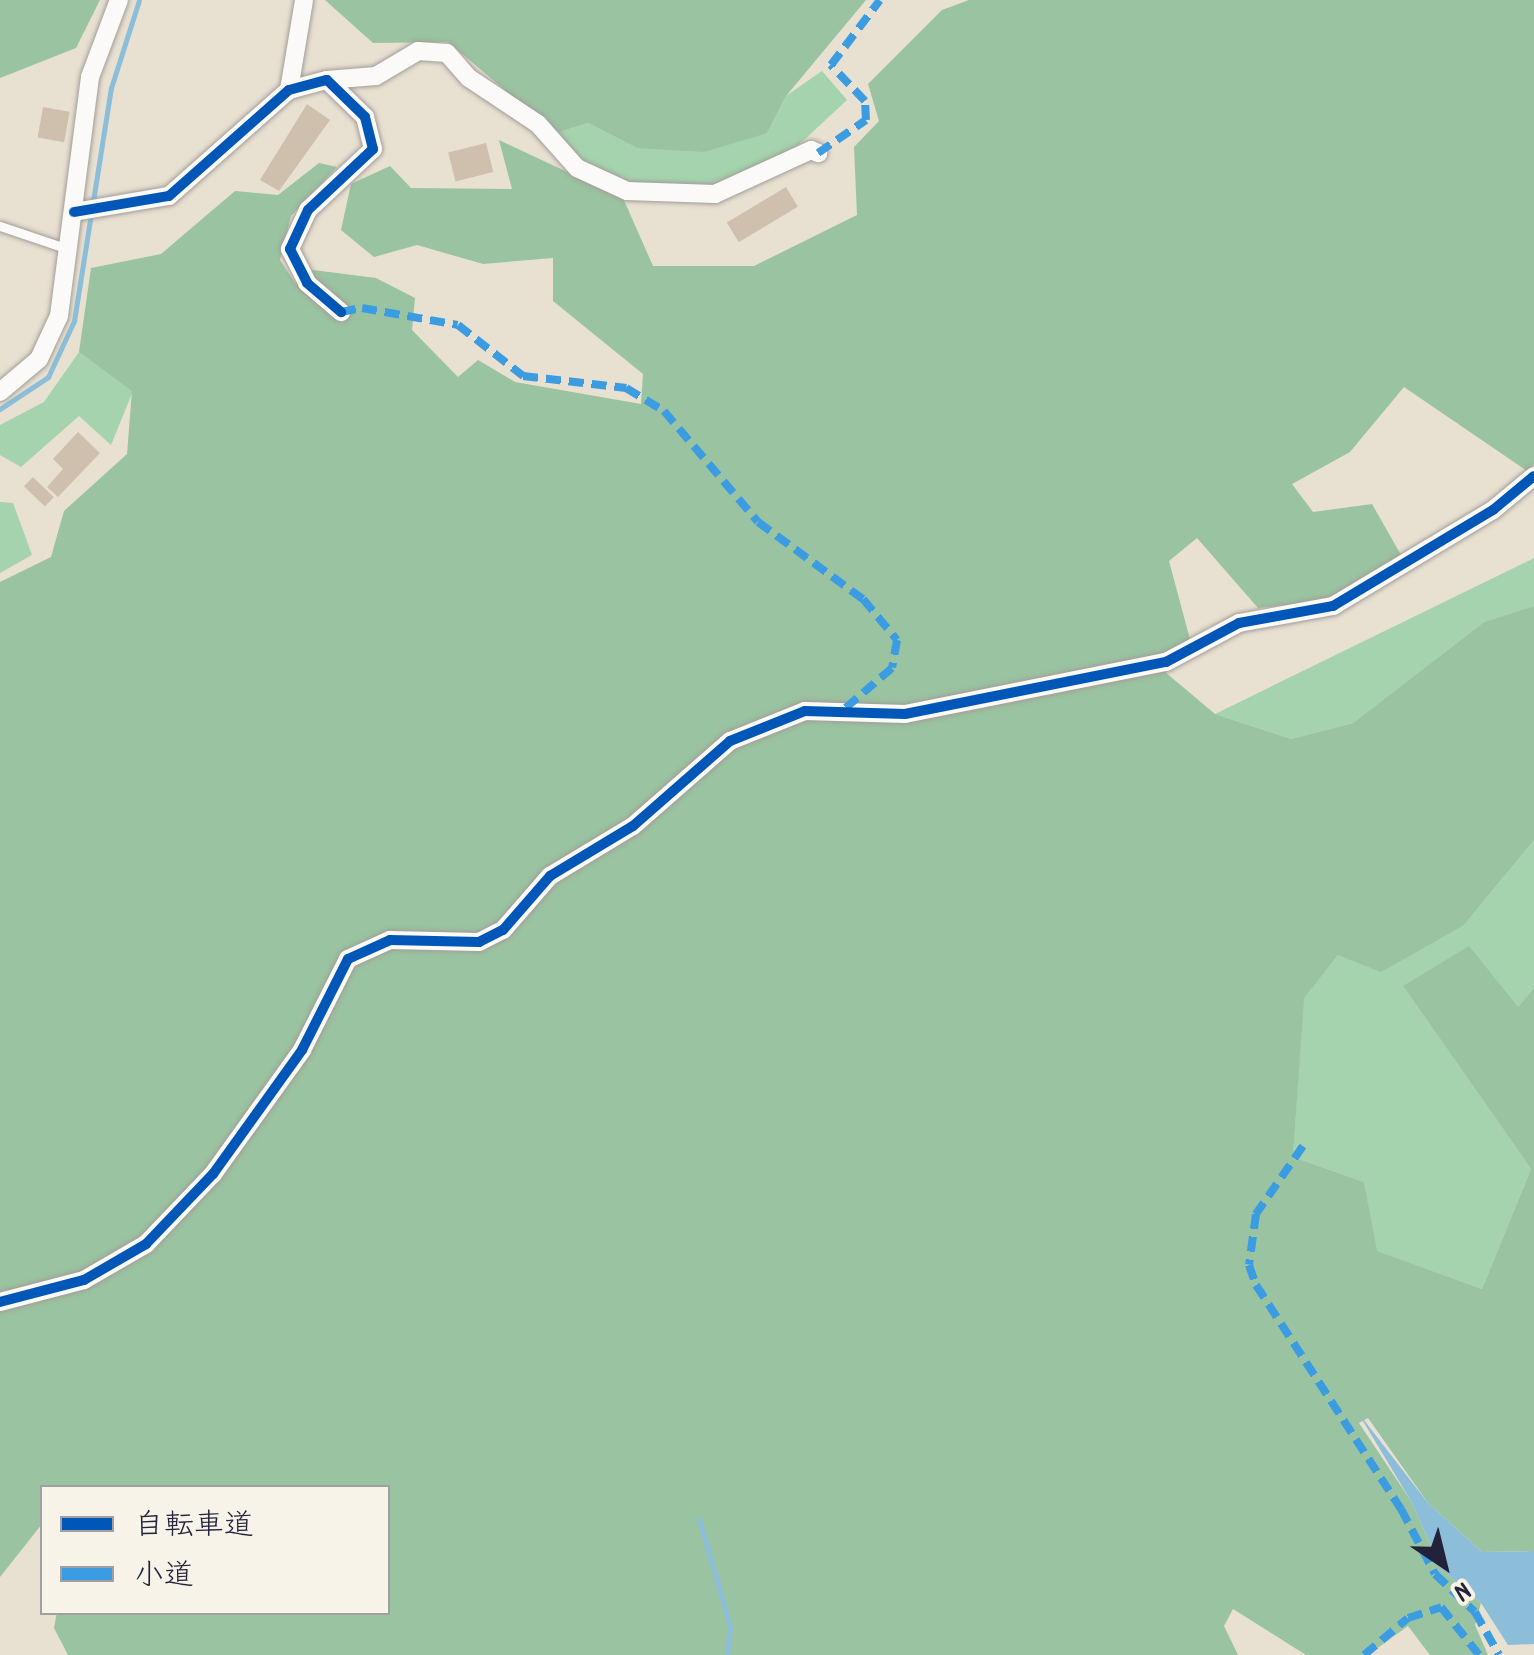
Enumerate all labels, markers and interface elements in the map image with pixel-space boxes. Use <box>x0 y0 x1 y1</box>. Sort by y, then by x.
legend <box>40 1485 390 1615</box>
text: 自転車道 <box>134 1507 254 1550</box>
north arrow <box>1394 1515 1494 1615</box>
text: 小道 <box>134 1557 194 1600</box>
text: N <box>1444 1569 1478 1610</box>

